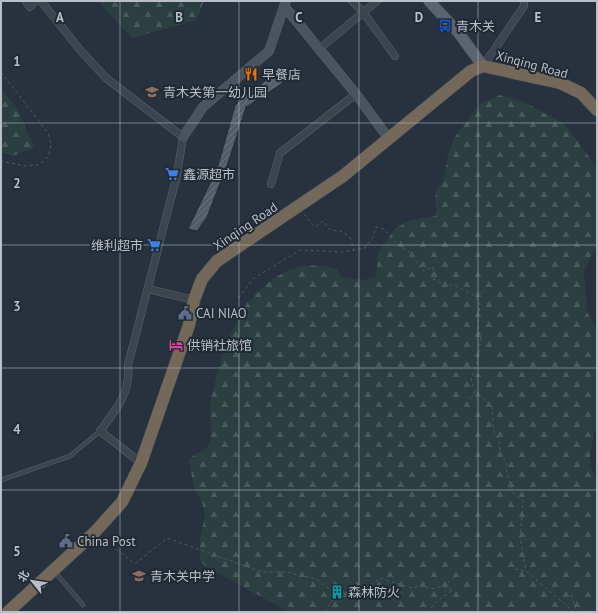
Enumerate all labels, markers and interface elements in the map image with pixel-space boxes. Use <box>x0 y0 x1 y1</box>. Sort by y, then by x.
text: A <box>56 9 64 26</box>
text: B <box>175 9 183 26</box>
text: C <box>295 9 303 26</box>
text: D <box>415 9 423 26</box>
text: E <box>535 9 542 26</box>
bus stop icon: 青木关 <box>437 18 453 34</box>
place label: 青木关 <box>456 18 495 35</box>
street label: Xinqing Road <box>494 47 570 82</box>
text: 1 <box>13 53 21 70</box>
restaurant icon: 早餐店 <box>243 66 259 82</box>
place label: 早餐店 <box>262 66 301 83</box>
school or university icon: 青木关第一幼儿园 <box>144 84 160 100</box>
place label: 青木关第一幼儿园 <box>163 84 267 101</box>
supermarket icon: 鑫源超市 <box>164 166 180 182</box>
place label: 鑫源超市 <box>183 166 235 183</box>
text: 2 <box>13 175 21 192</box>
street label: Xinqing Road <box>210 199 281 254</box>
place label: 维利超市 <box>91 237 143 254</box>
supermarket icon: 维利超市 <box>146 237 162 253</box>
text: 3 <box>13 298 21 315</box>
public building icon: CAI NIAO <box>177 305 193 321</box>
place label: CAI NIAO <box>196 305 247 322</box>
hotel icon: 供销社旅馆 <box>168 337 184 353</box>
place label: 供销社旅馆 <box>187 337 252 354</box>
text: 4 <box>13 421 21 438</box>
public building icon: China Post <box>58 533 74 549</box>
place label: China Post <box>77 533 136 550</box>
text: 5 <box>13 543 21 560</box>
north arrow <box>12 561 52 601</box>
text: 北 <box>15 568 32 584</box>
school or university icon: 青木关中学 <box>131 568 147 584</box>
place label: 青木关中学 <box>150 568 215 585</box>
building icon: 森林防火 <box>329 584 345 600</box>
place label: 森林防火 <box>348 584 400 601</box>

